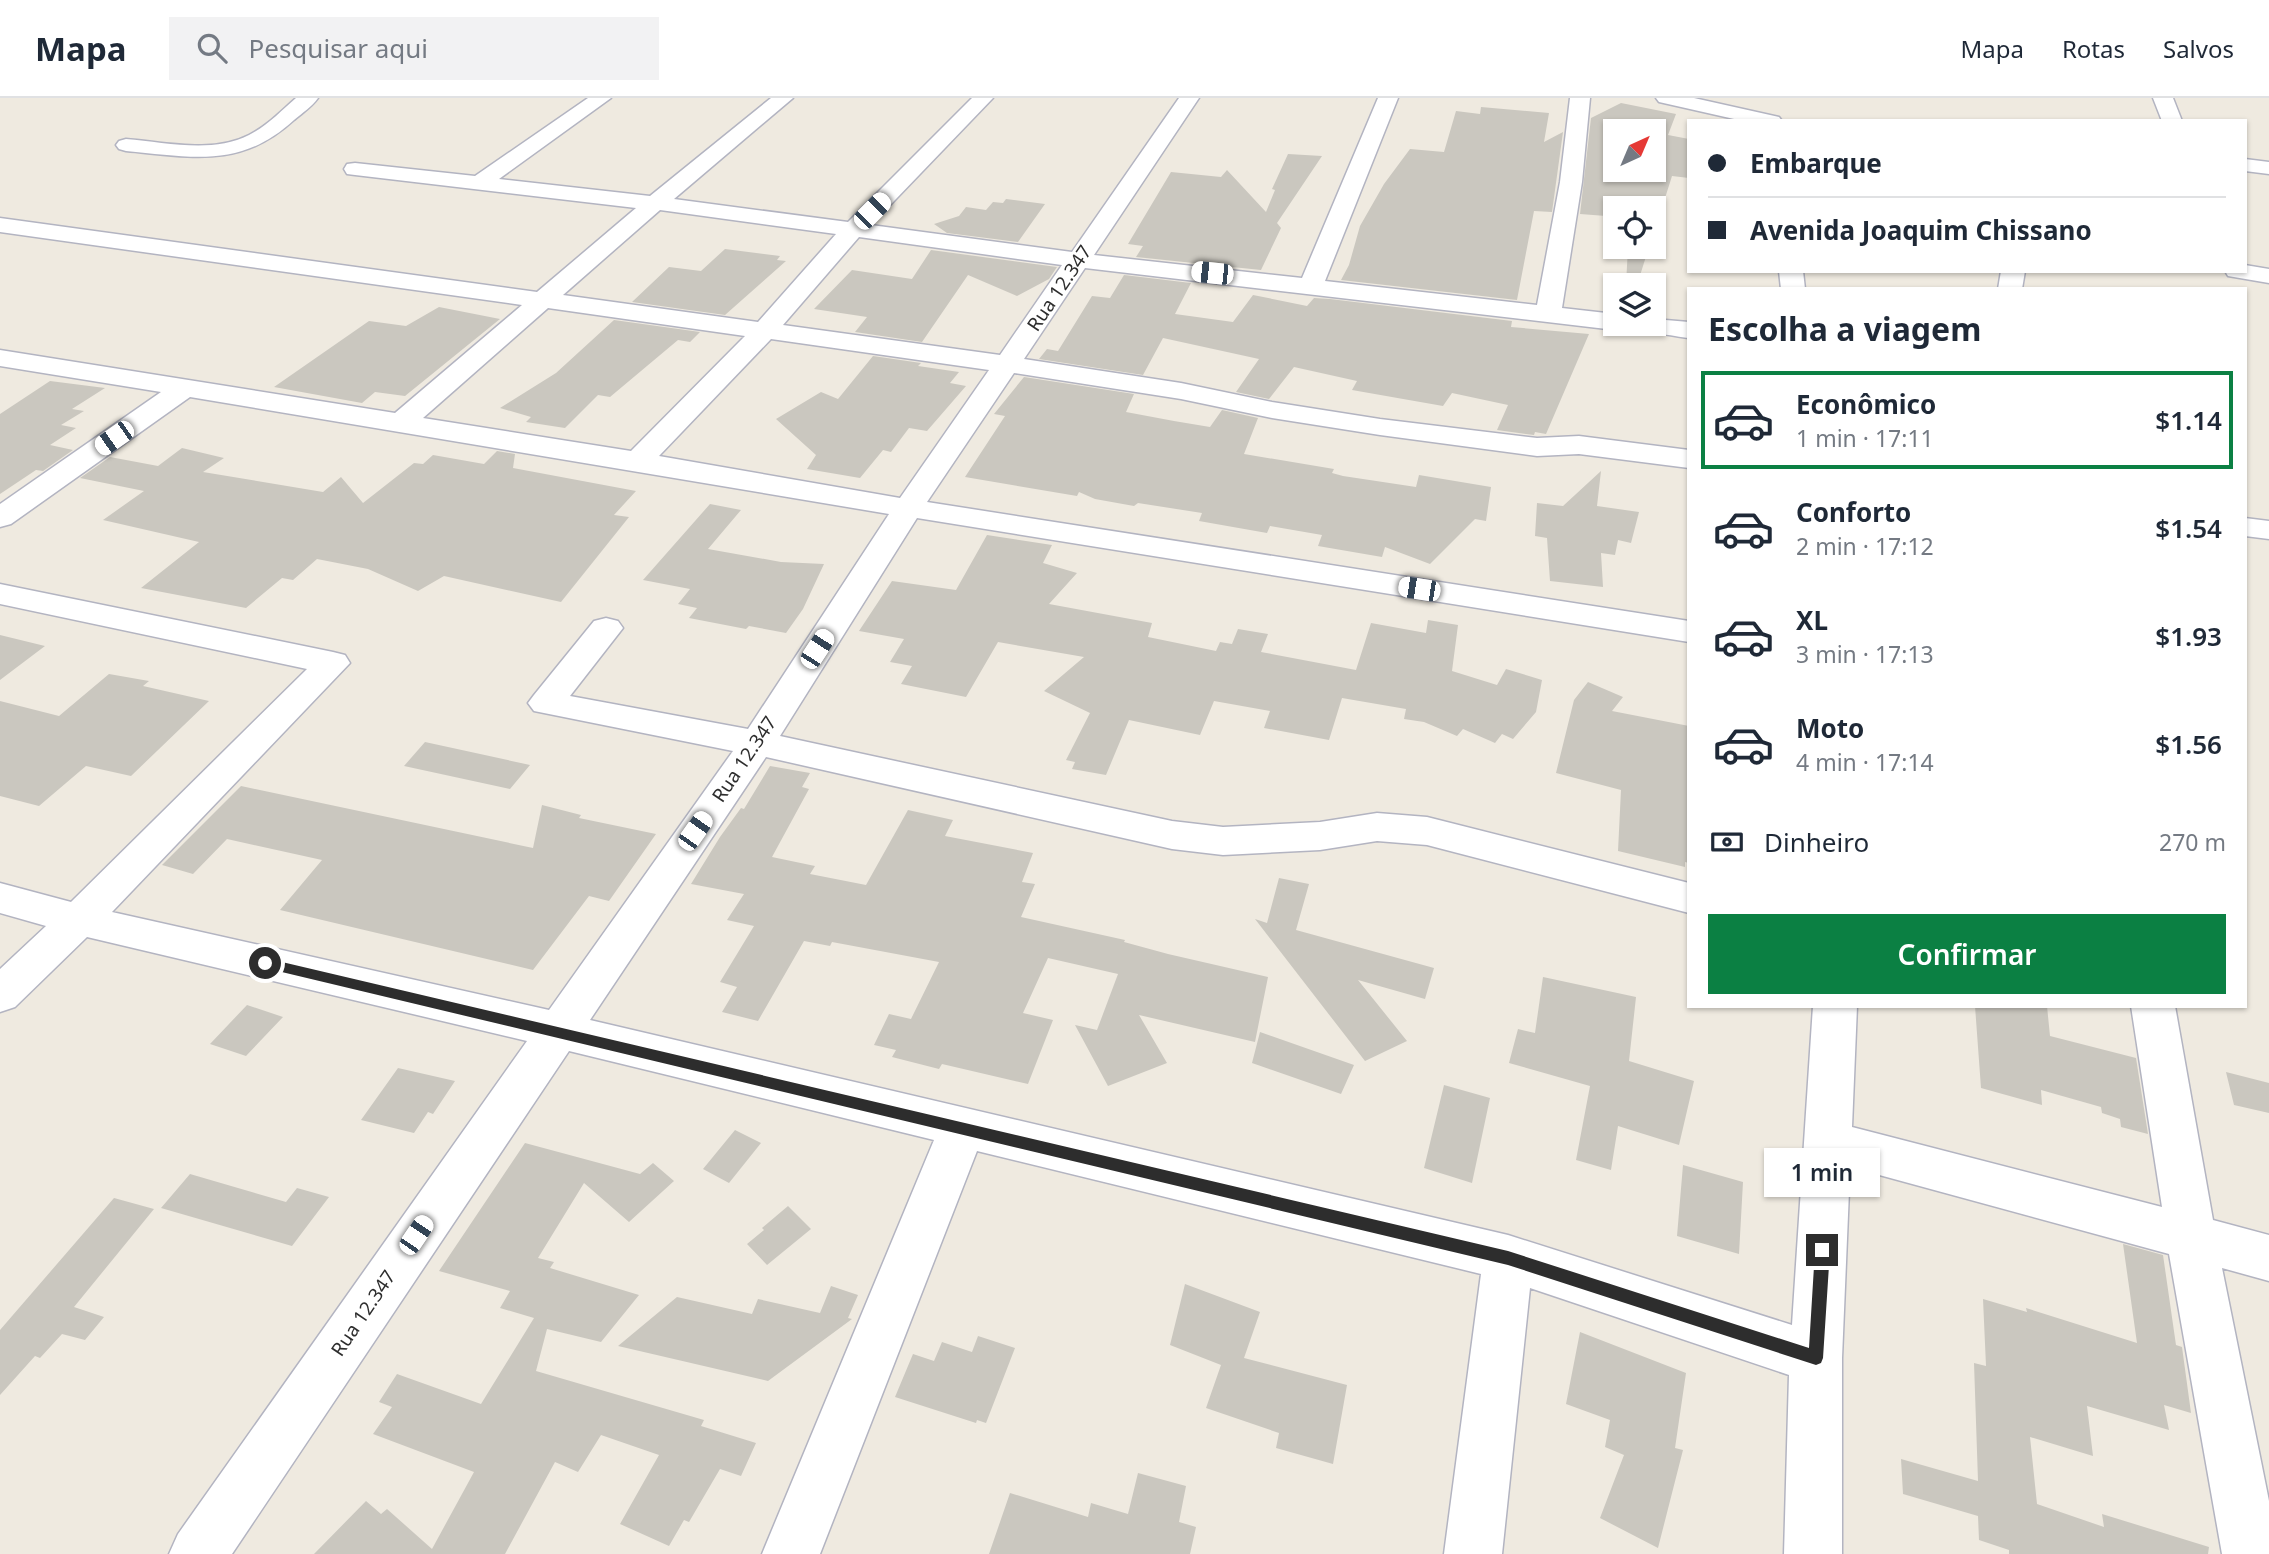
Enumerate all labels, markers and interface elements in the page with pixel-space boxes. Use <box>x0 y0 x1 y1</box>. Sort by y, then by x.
search box <box>169 17 659 80</box>
text: Mapa <box>35 26 127 71</box>
icon: search <box>193 29 231 67</box>
text: Pesquisar aqui <box>249 30 428 66</box>
text: Mapa <box>1960 32 2024 65</box>
text: Rotas <box>2062 32 2125 65</box>
text: Salvos <box>2163 32 2234 65</box>
north arrow <box>1603 119 1666 182</box>
map controls <box>1603 119 1666 336</box>
text: Embarque <box>1750 145 1882 181</box>
car <box>850 189 895 233</box>
button: locate <box>1603 196 1666 259</box>
text: Avenida Joaquim Chissano <box>1750 212 2092 248</box>
street label: Rua 12.347 <box>1021 240 1097 336</box>
car <box>1191 260 1234 286</box>
button: layers <box>1603 273 1666 336</box>
text: Escolha a viagem <box>1708 307 1981 350</box>
text: Econômico <box>1796 386 1936 422</box>
icon: car <box>1712 389 1775 452</box>
text: $1.14 <box>2155 402 2222 438</box>
car <box>91 417 138 459</box>
text: 1 min · 17:11 <box>1796 422 1934 454</box>
text: Conforto <box>1796 494 1911 530</box>
icon: car <box>1712 497 1775 560</box>
text: $1.54 <box>2155 510 2222 546</box>
text: 2 min · 17:12 <box>1796 530 1934 562</box>
car <box>1397 575 1442 603</box>
text: XL <box>1796 602 1828 638</box>
icon: car <box>1712 605 1775 668</box>
text: $1.93 <box>2155 618 2222 654</box>
car <box>797 626 838 672</box>
text: 3 min · 17:13 <box>1796 638 1934 670</box>
text: Moto <box>1796 710 1864 746</box>
street label: Rua 12.347 <box>706 711 782 807</box>
icon: car <box>1712 713 1775 776</box>
text: $1.56 <box>2155 726 2222 762</box>
text: 4 min · 17:14 <box>1796 746 1934 778</box>
car <box>675 808 716 854</box>
icon: cash <box>1708 823 1746 861</box>
text: Dinheiro <box>1764 824 1869 860</box>
text: 270 m <box>2159 826 2226 858</box>
button: Confirmar <box>1708 914 2226 994</box>
route start <box>249 947 281 979</box>
callout: 1 min <box>1764 1148 1880 1198</box>
text: 1 min <box>1791 1156 1853 1188</box>
car <box>396 1212 437 1258</box>
route end <box>1806 1234 1838 1266</box>
street label: Rua 12.347 <box>325 1265 401 1361</box>

